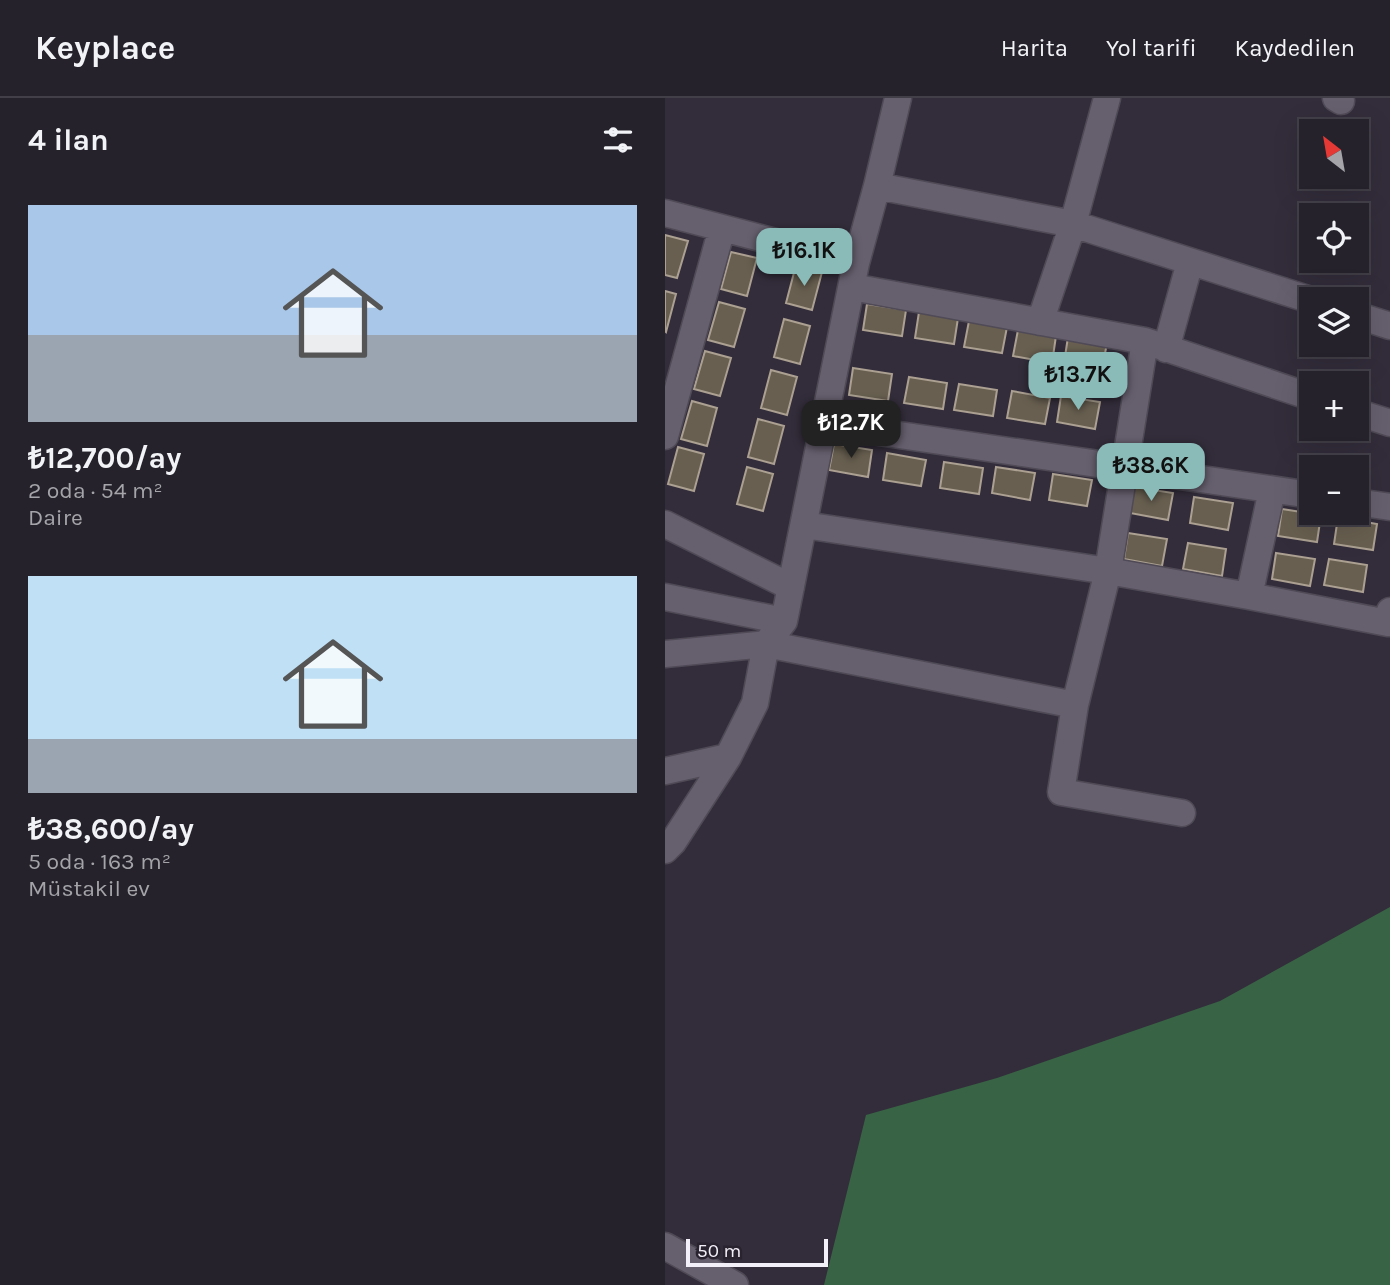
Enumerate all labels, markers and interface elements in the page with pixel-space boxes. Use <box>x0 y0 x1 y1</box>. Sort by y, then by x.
text: Keyplace <box>35 29 175 67</box>
text: Harita <box>1001 34 1068 62</box>
text: Yol tarifi <box>1106 34 1197 62</box>
text: Kaydedilen <box>1235 34 1355 62</box>
north arrow <box>1299 119 1369 189</box>
map controls <box>1299 119 1369 525</box>
icon: filters <box>599 121 637 159</box>
text: 4 ilan <box>28 122 109 158</box>
button: locate <box>1299 203 1369 273</box>
pin: ₺16.1K <box>747 228 861 288</box>
text: ₺16.1K <box>772 237 836 264</box>
icon: home <box>270 250 396 376</box>
button: layers <box>1299 287 1369 357</box>
pin: ₺13.7K <box>1021 352 1135 412</box>
text: ₺13.7K <box>1044 361 1112 388</box>
button: + <box>1299 371 1369 441</box>
pin: ₺12.7K <box>794 400 908 460</box>
text: ₺12.7K <box>818 409 884 436</box>
text: ₺12,700/ay <box>28 440 181 476</box>
pin: ₺38.6K <box>1094 444 1208 503</box>
text: ₺38.6K <box>1113 452 1189 479</box>
button: − <box>1299 455 1369 525</box>
text: 2 oda · 54 m² <box>28 477 163 504</box>
text: Daire <box>28 504 83 531</box>
icon: home <box>270 621 396 747</box>
text: ₺38,600/ay <box>28 811 194 847</box>
text: 5 oda · 163 m² <box>28 848 171 875</box>
text: Müstakil ev <box>28 875 150 902</box>
scale bar <box>686 1236 828 1268</box>
text: 50 m <box>697 1240 741 1262</box>

